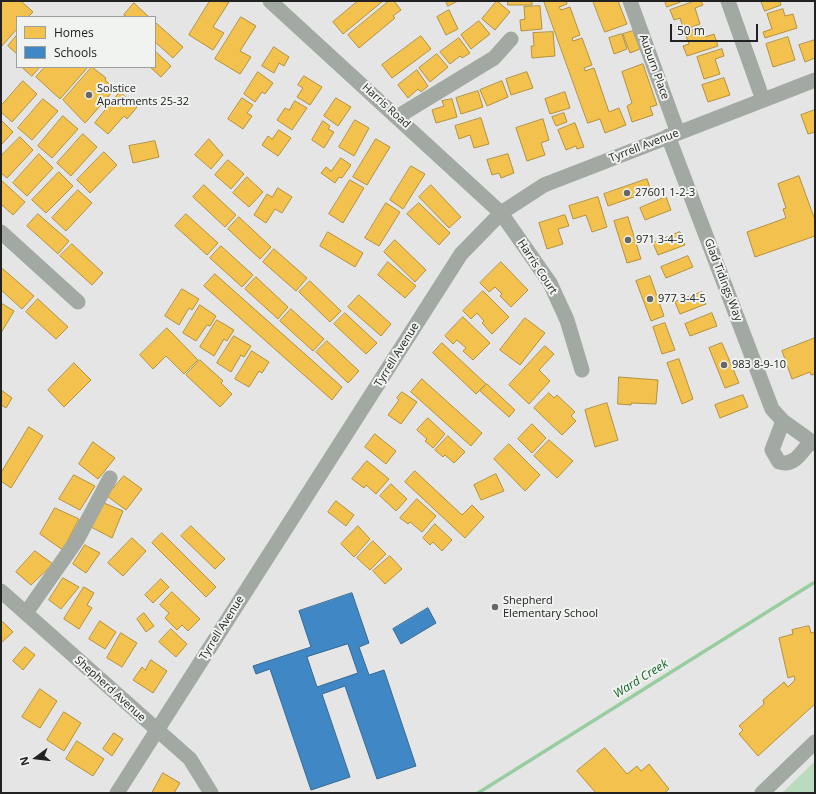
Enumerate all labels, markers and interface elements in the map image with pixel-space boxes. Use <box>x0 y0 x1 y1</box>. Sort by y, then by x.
legend <box>16 16 156 68</box>
scale bar <box>672 16 760 42</box>
text: 50 m <box>677 22 705 39</box>
text: Homes <box>54 24 94 41</box>
street label: Auburn Place <box>636 33 672 101</box>
text: Schools <box>54 44 97 61</box>
street label: Harris Road <box>359 81 413 131</box>
place label: Solstice Apartments 25-32 <box>97 82 189 108</box>
marker: Solstice Apartments 25-32 <box>84 90 94 100</box>
street label: Tyrrell Avenue <box>607 127 681 165</box>
place label: 27601 1-2-3 <box>635 186 695 200</box>
marker: 27601 1-2-3 <box>622 188 632 198</box>
place label: 971 3-4-5 <box>636 233 684 247</box>
marker: 971 3-4-5 <box>623 235 633 245</box>
street label: Harris Court <box>514 237 560 297</box>
street label: Glad Tidings Way <box>701 237 745 323</box>
place label: 977 3-4-5 <box>658 292 706 306</box>
marker: 977 3-4-5 <box>645 294 655 304</box>
street label: Tyrrell Avenue <box>372 320 422 390</box>
place label: 983 8-9-10 <box>732 358 786 372</box>
marker: 983 8-9-10 <box>719 360 729 370</box>
street label: Tyrrell Avenue <box>197 593 247 663</box>
place label: Shepherd Elementary School <box>503 594 598 620</box>
marker: Shepherd Elementary School <box>490 602 500 612</box>
street label: Shepherd Avenue <box>72 654 148 724</box>
water label: Ward Creek <box>611 657 671 701</box>
north arrow <box>16 738 56 778</box>
text: N <box>16 755 32 768</box>

